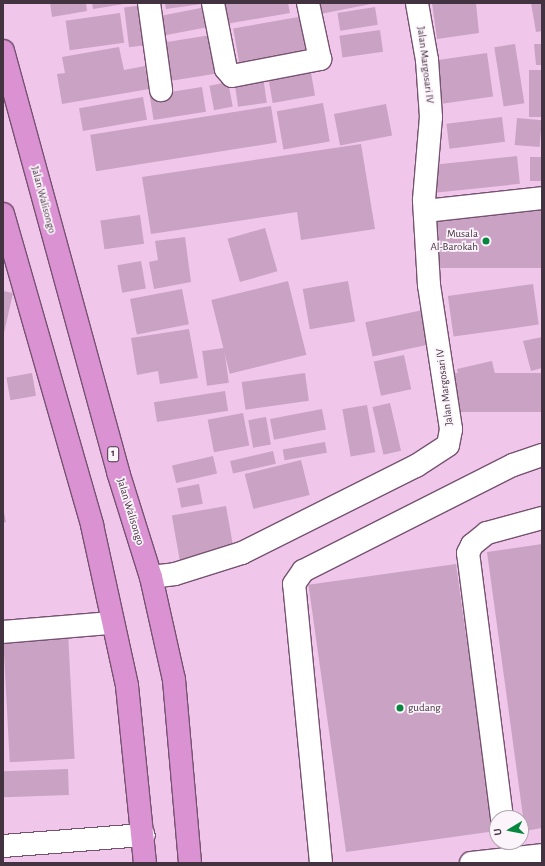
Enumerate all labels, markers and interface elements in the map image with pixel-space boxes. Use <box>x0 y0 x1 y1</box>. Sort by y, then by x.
street label: Jalan Margosari IV <box>414 26 436 104</box>
street label: Jalan Walisongo <box>28 165 58 235</box>
place label: Musala Al-Barokah <box>430 228 478 254</box>
marker: Musala Al-Barokah <box>481 236 491 246</box>
street label: Jalan Margosari IV <box>434 348 456 426</box>
road number: 1 <box>107 446 119 462</box>
street label: Jalan Walisongo <box>114 477 146 547</box>
place label: gudang <box>408 701 441 715</box>
marker: gudang <box>395 703 405 713</box>
north arrow <box>489 810 529 850</box>
text: U <box>492 828 504 836</box>

